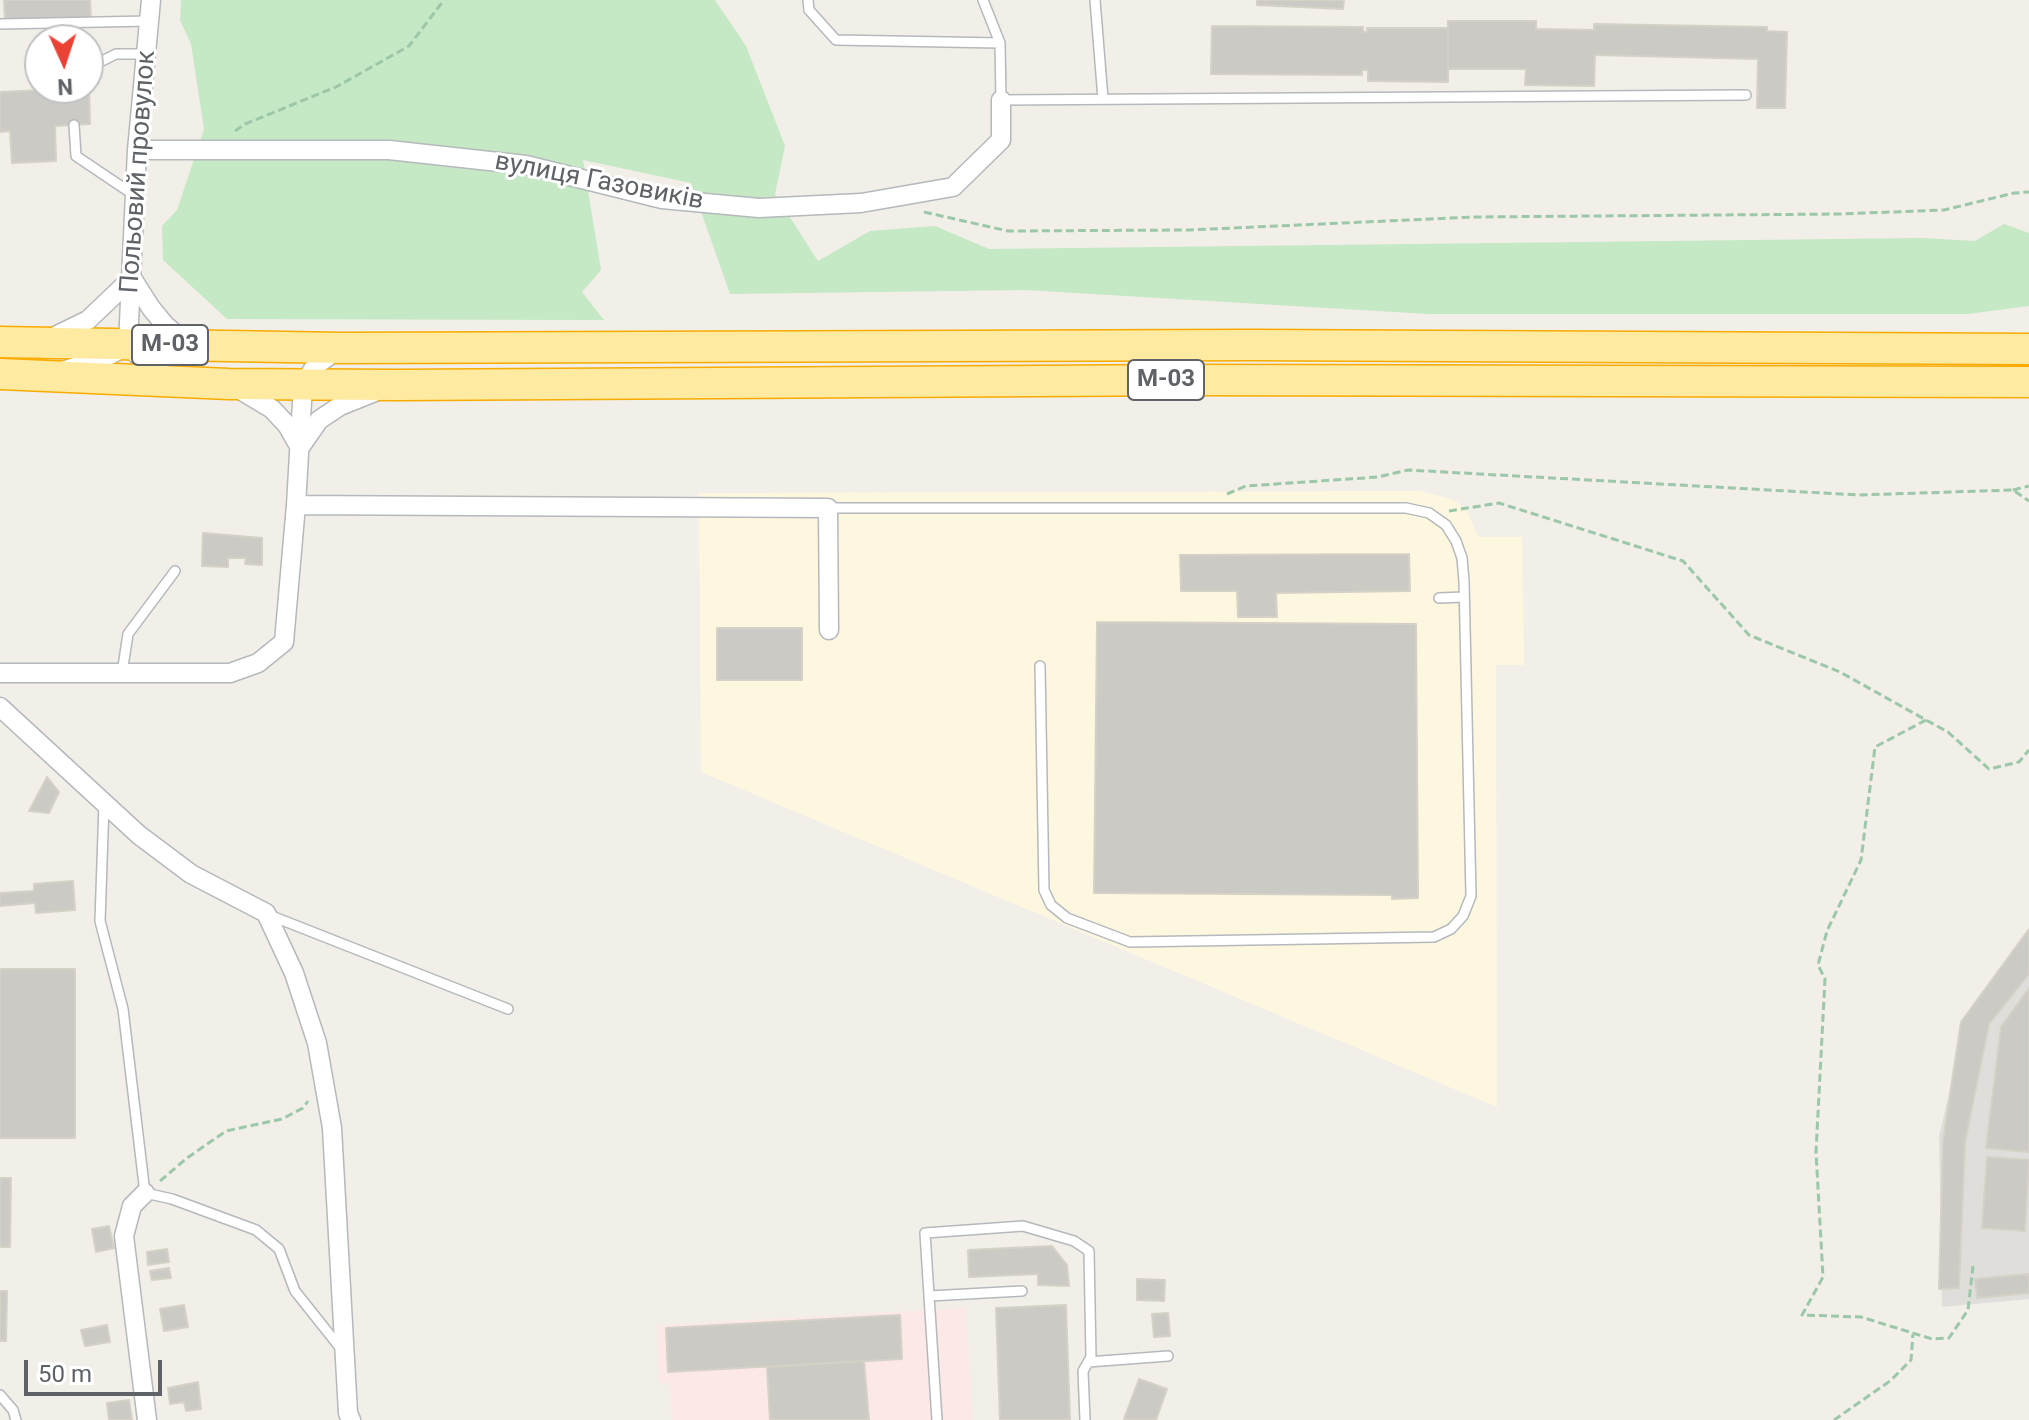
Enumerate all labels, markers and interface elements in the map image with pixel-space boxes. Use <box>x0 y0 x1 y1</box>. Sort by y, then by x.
north arrow <box>24 24 104 104</box>
street label: Польовий провулок <box>115 50 163 294</box>
text: N <box>57 74 74 99</box>
street label: вулиця Газовиків <box>492 146 706 218</box>
road number: М-03 <box>132 325 208 365</box>
road number: М-03 <box>1128 360 1204 400</box>
scale bar <box>28 1344 166 1394</box>
text: 50 m <box>38 1360 92 1388</box>

